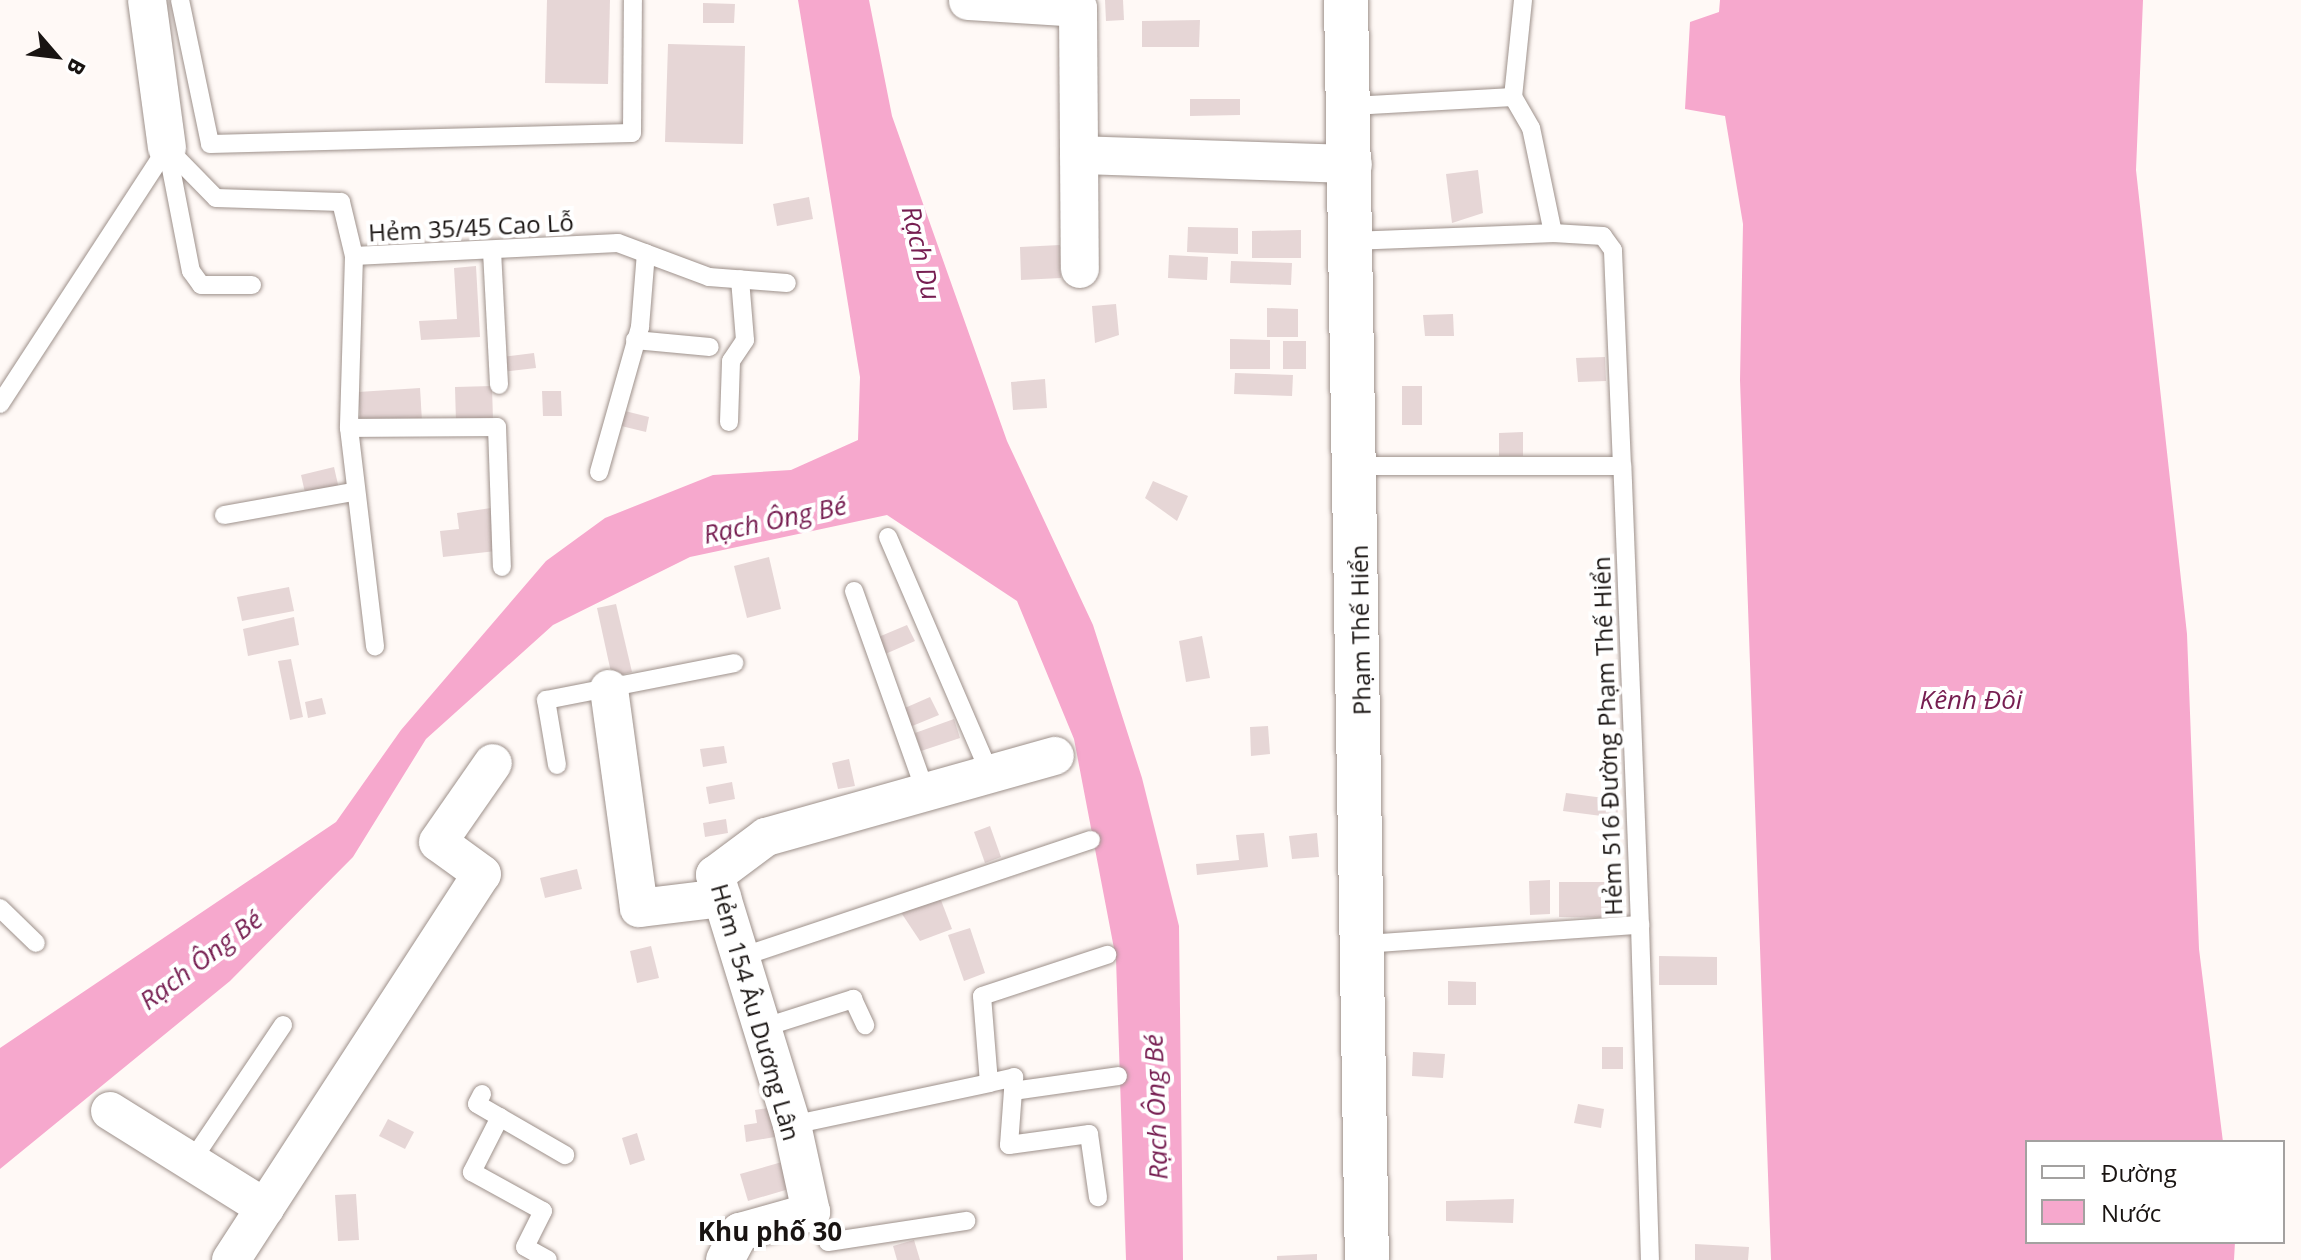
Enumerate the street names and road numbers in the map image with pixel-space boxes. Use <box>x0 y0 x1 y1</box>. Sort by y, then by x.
street label: Hẻm 35/45 Cao Lỗ <box>368 207 574 247</box>
street label: Phạm Thế Hiển <box>1344 544 1376 716</box>
street label: Hẻm 516 Đường Phạm Thế Hiển <box>1586 556 1628 916</box>
street label: Hẻm 154 Âu Dương Lân <box>706 880 806 1144</box>

